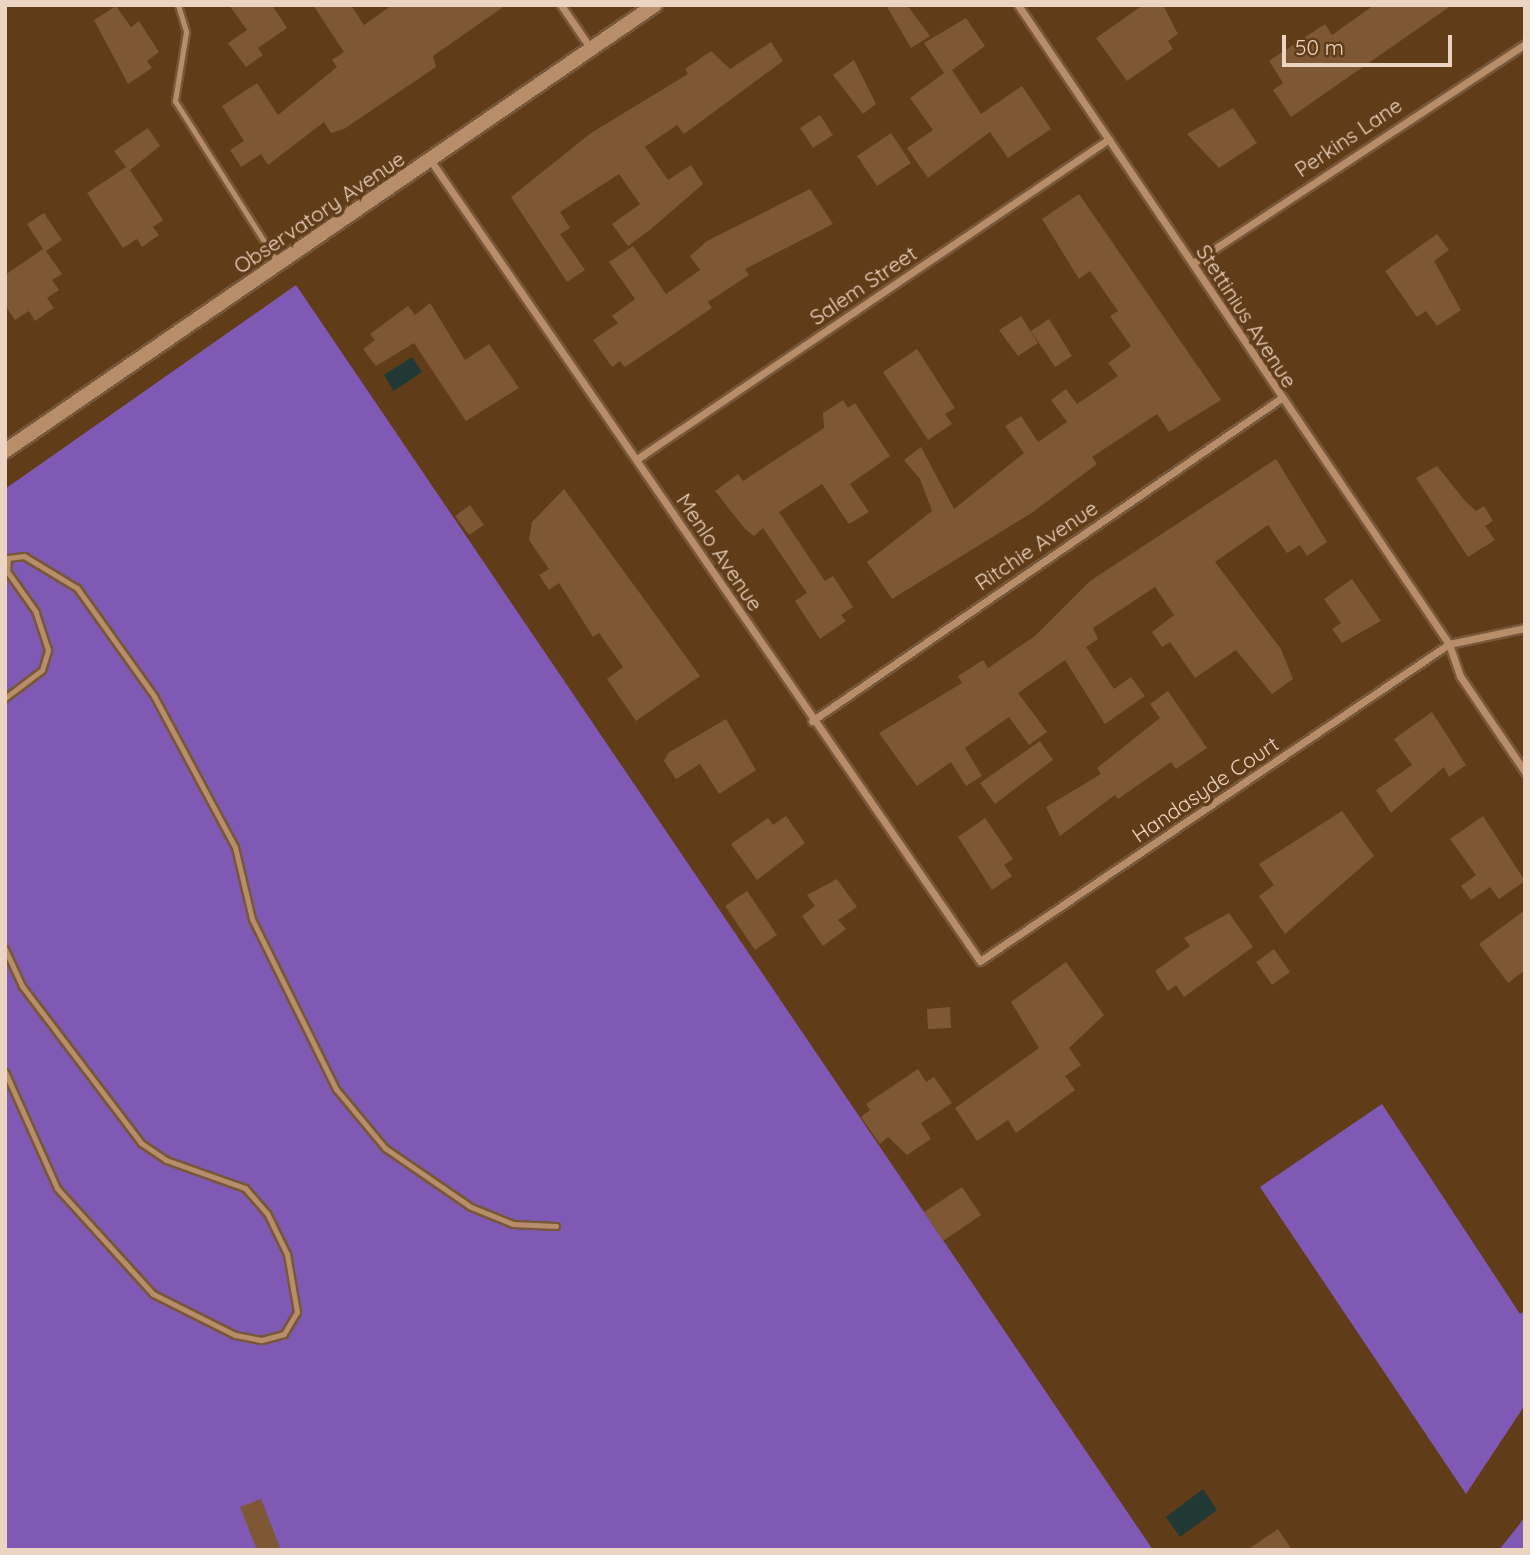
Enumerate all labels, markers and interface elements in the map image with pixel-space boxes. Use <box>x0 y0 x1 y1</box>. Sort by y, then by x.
scale bar <box>1285 21 1455 65</box>
text: 50 m <box>1295 34 1344 60</box>
street label: Perkins Lane <box>1290 92 1406 182</box>
street label: Observatory Avenue <box>229 145 409 279</box>
street label: Salem Street <box>805 240 921 330</box>
street label: Stettinius Avenue <box>1191 240 1303 392</box>
street label: Menlo Avenue <box>671 488 769 616</box>
street label: Ritchie Avenue <box>970 495 1102 595</box>
street label: Handasyde Court <box>1127 731 1283 847</box>

